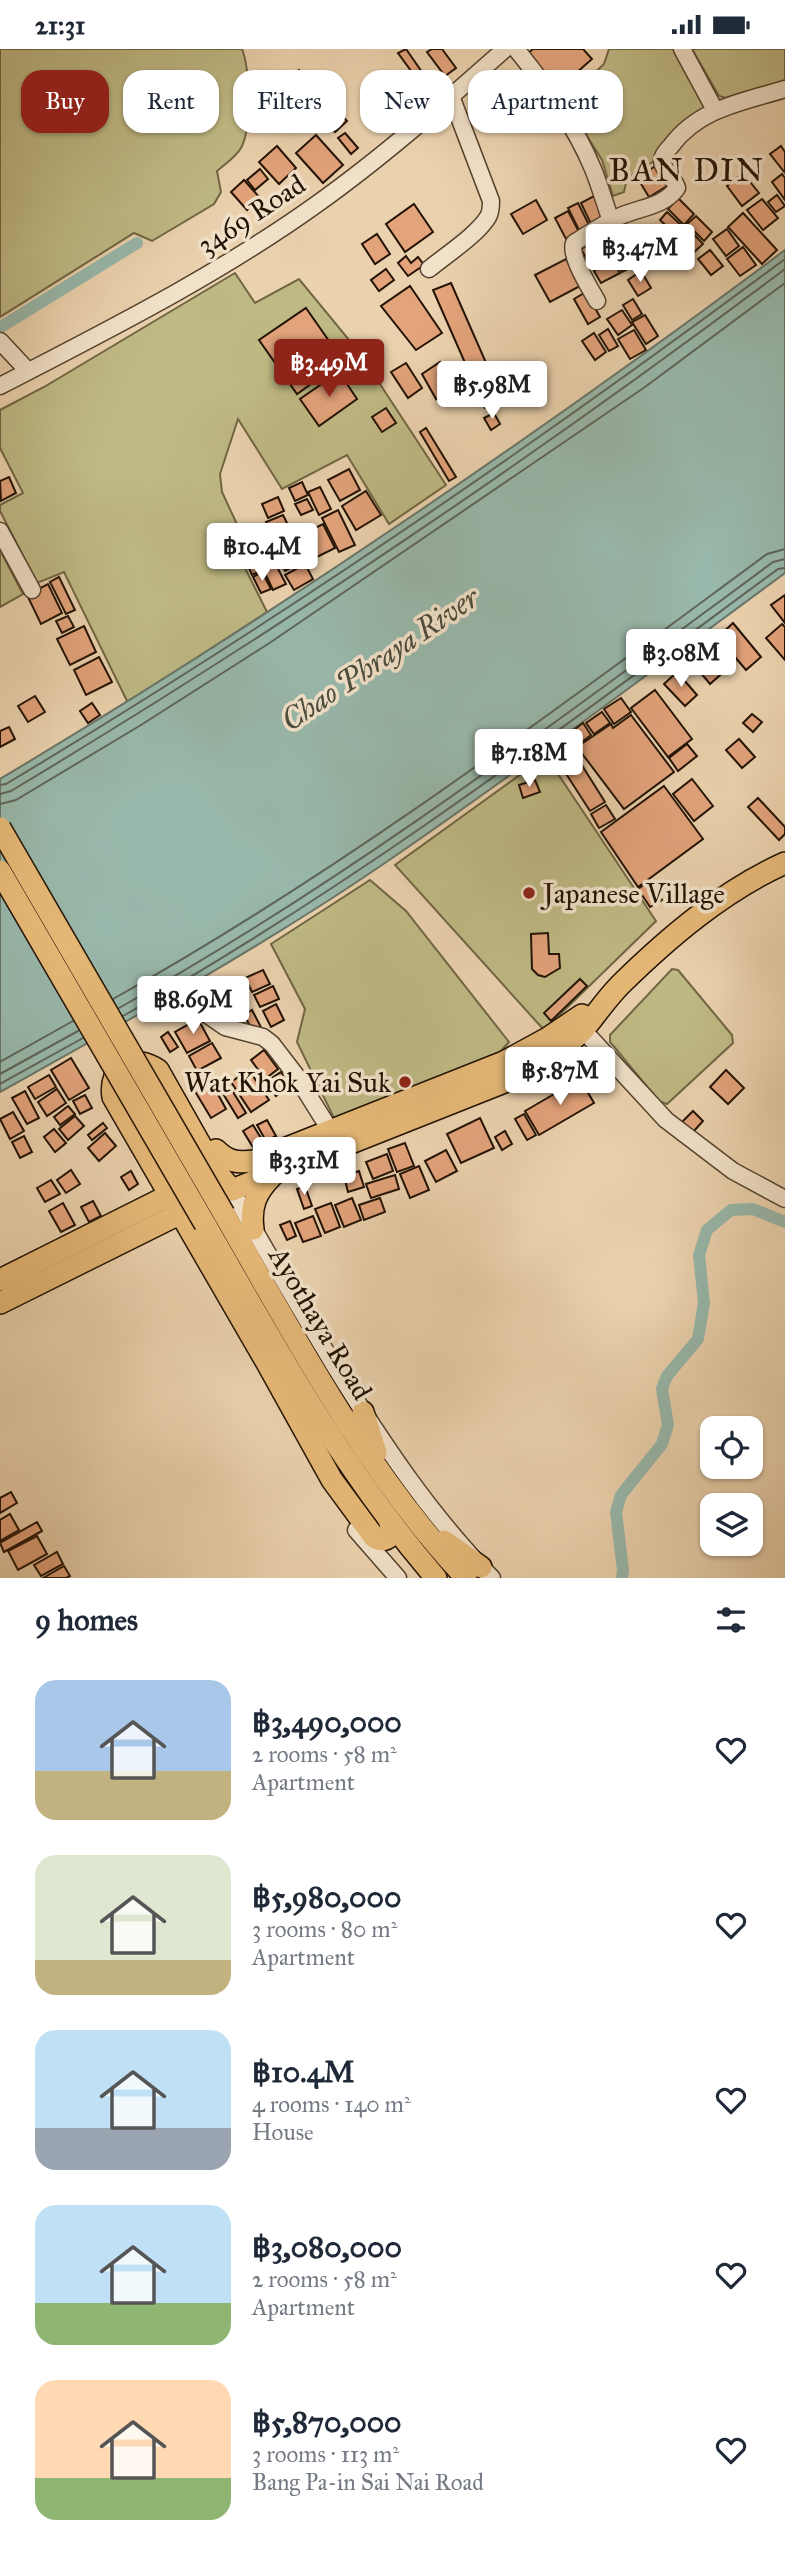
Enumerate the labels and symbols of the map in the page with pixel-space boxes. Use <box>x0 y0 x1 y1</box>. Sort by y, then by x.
district label: BAN DIN <box>609 151 765 190</box>
street label: 3469 Road <box>191 167 312 262</box>
pin: ฿3.47M <box>583 225 697 284</box>
pin: ฿3.49M <box>272 339 386 399</box>
pin: ฿5.98M <box>435 361 549 421</box>
pin: ฿10.4M <box>205 524 319 583</box>
water label: Chao Phraya River <box>274 579 487 738</box>
pin: ฿3.08M <box>624 629 738 689</box>
pin: ฿7.18M <box>472 729 586 789</box>
place label: Japanese Village <box>540 876 725 911</box>
marker: Japanese Village <box>521 885 537 901</box>
pin: ฿8.69M <box>136 977 250 1036</box>
pin: ฿5.87M <box>503 1047 617 1107</box>
place label: Wat Khok Yai Suk <box>184 1065 391 1100</box>
marker: Wat Khok Yai Suk <box>397 1074 413 1090</box>
pin: ฿3.31M <box>247 1137 361 1197</box>
street label: Ayothaya Road <box>261 1239 380 1406</box>

